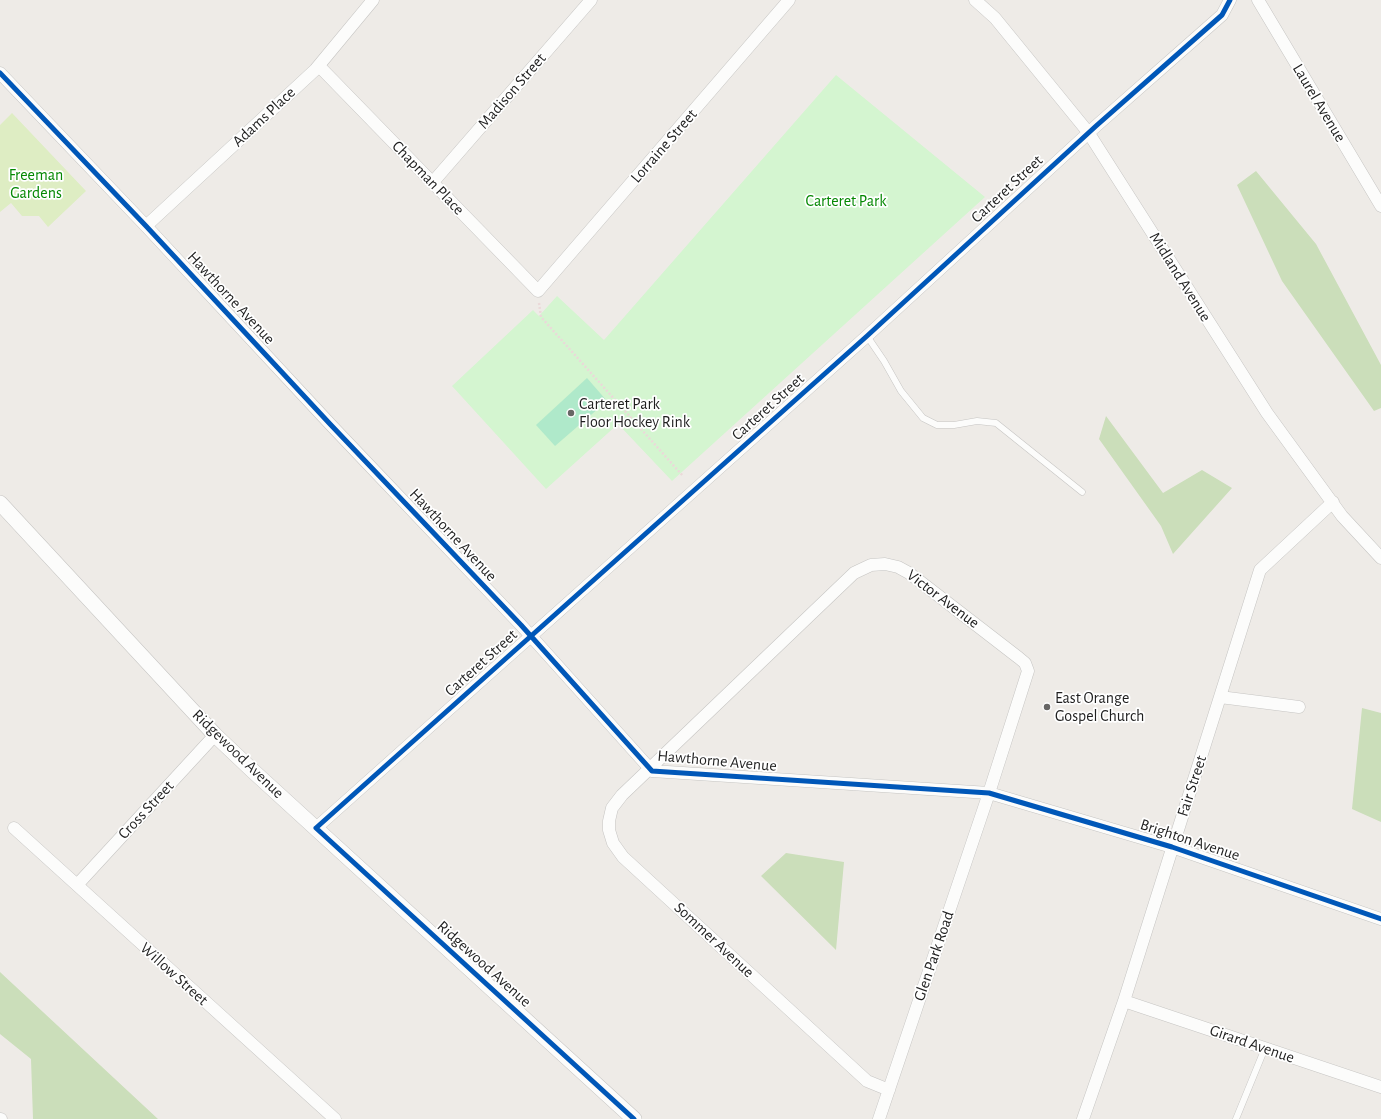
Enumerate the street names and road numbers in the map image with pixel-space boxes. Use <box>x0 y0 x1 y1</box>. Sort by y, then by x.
street label: Madison Street <box>474 49 550 133</box>
street label: Laurel Avenue <box>1288 60 1350 146</box>
street label: Adams Place <box>229 83 299 151</box>
street label: Lorraine Street <box>627 105 701 187</box>
street label: Chapman Place <box>388 137 468 219</box>
street label: Carteret Street <box>967 151 1047 227</box>
street label: Midland Avenue <box>1145 229 1215 325</box>
street label: Hawthorne Avenue <box>183 248 279 348</box>
street label: Carteret Street <box>728 369 808 445</box>
street label: Hawthorne Avenue <box>405 485 501 585</box>
street label: Victor Avenue <box>903 565 983 633</box>
street label: Carteret Street <box>441 625 521 701</box>
street label: Ridgewood Avenue <box>188 705 288 803</box>
street label: Hawthorne Avenue <box>656 746 778 776</box>
street label: Fair Street <box>1173 753 1211 819</box>
street label: Cross Street <box>114 777 178 843</box>
street label: Brighton Avenue <box>1138 815 1242 865</box>
street label: Sommer Avenue <box>670 898 758 982</box>
street label: Glen Park Road <box>910 909 958 1003</box>
street label: Ridgewood Avenue <box>433 917 535 1011</box>
street label: Willow Street <box>136 939 212 1009</box>
street label: Girard Avenue <box>1207 1021 1297 1067</box>

